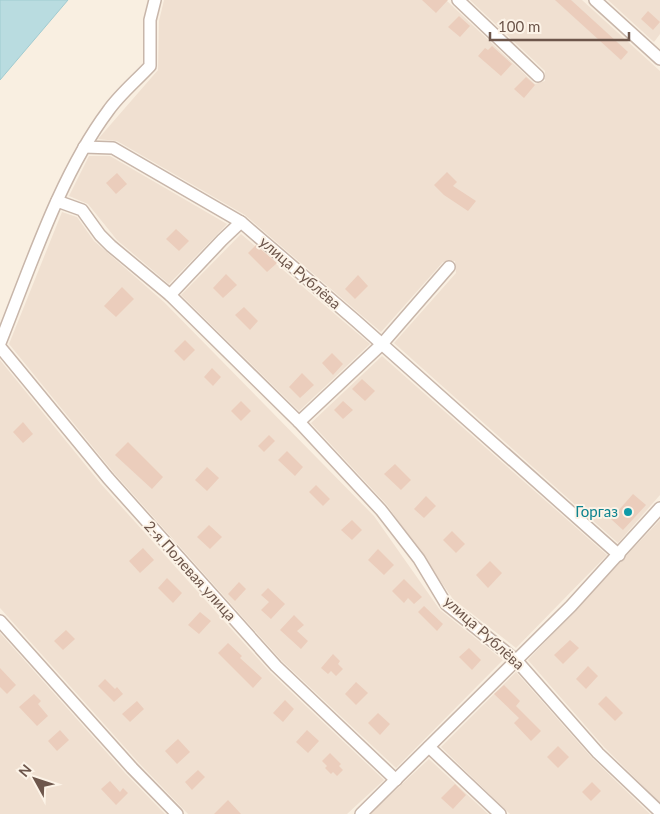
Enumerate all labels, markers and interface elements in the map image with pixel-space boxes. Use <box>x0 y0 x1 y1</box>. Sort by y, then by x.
scale bar <box>490 10 629 42</box>
text: 100 m <box>498 17 540 35</box>
street label: улица Рублёва <box>256 232 345 312</box>
place label: Горгаз <box>575 502 618 520</box>
marker: Горгаз <box>622 506 634 518</box>
street label: 2-я Полевая улица <box>141 517 240 624</box>
street label: улица Рублёва <box>441 592 528 673</box>
north arrow <box>10 754 60 804</box>
text: N <box>15 761 35 780</box>

